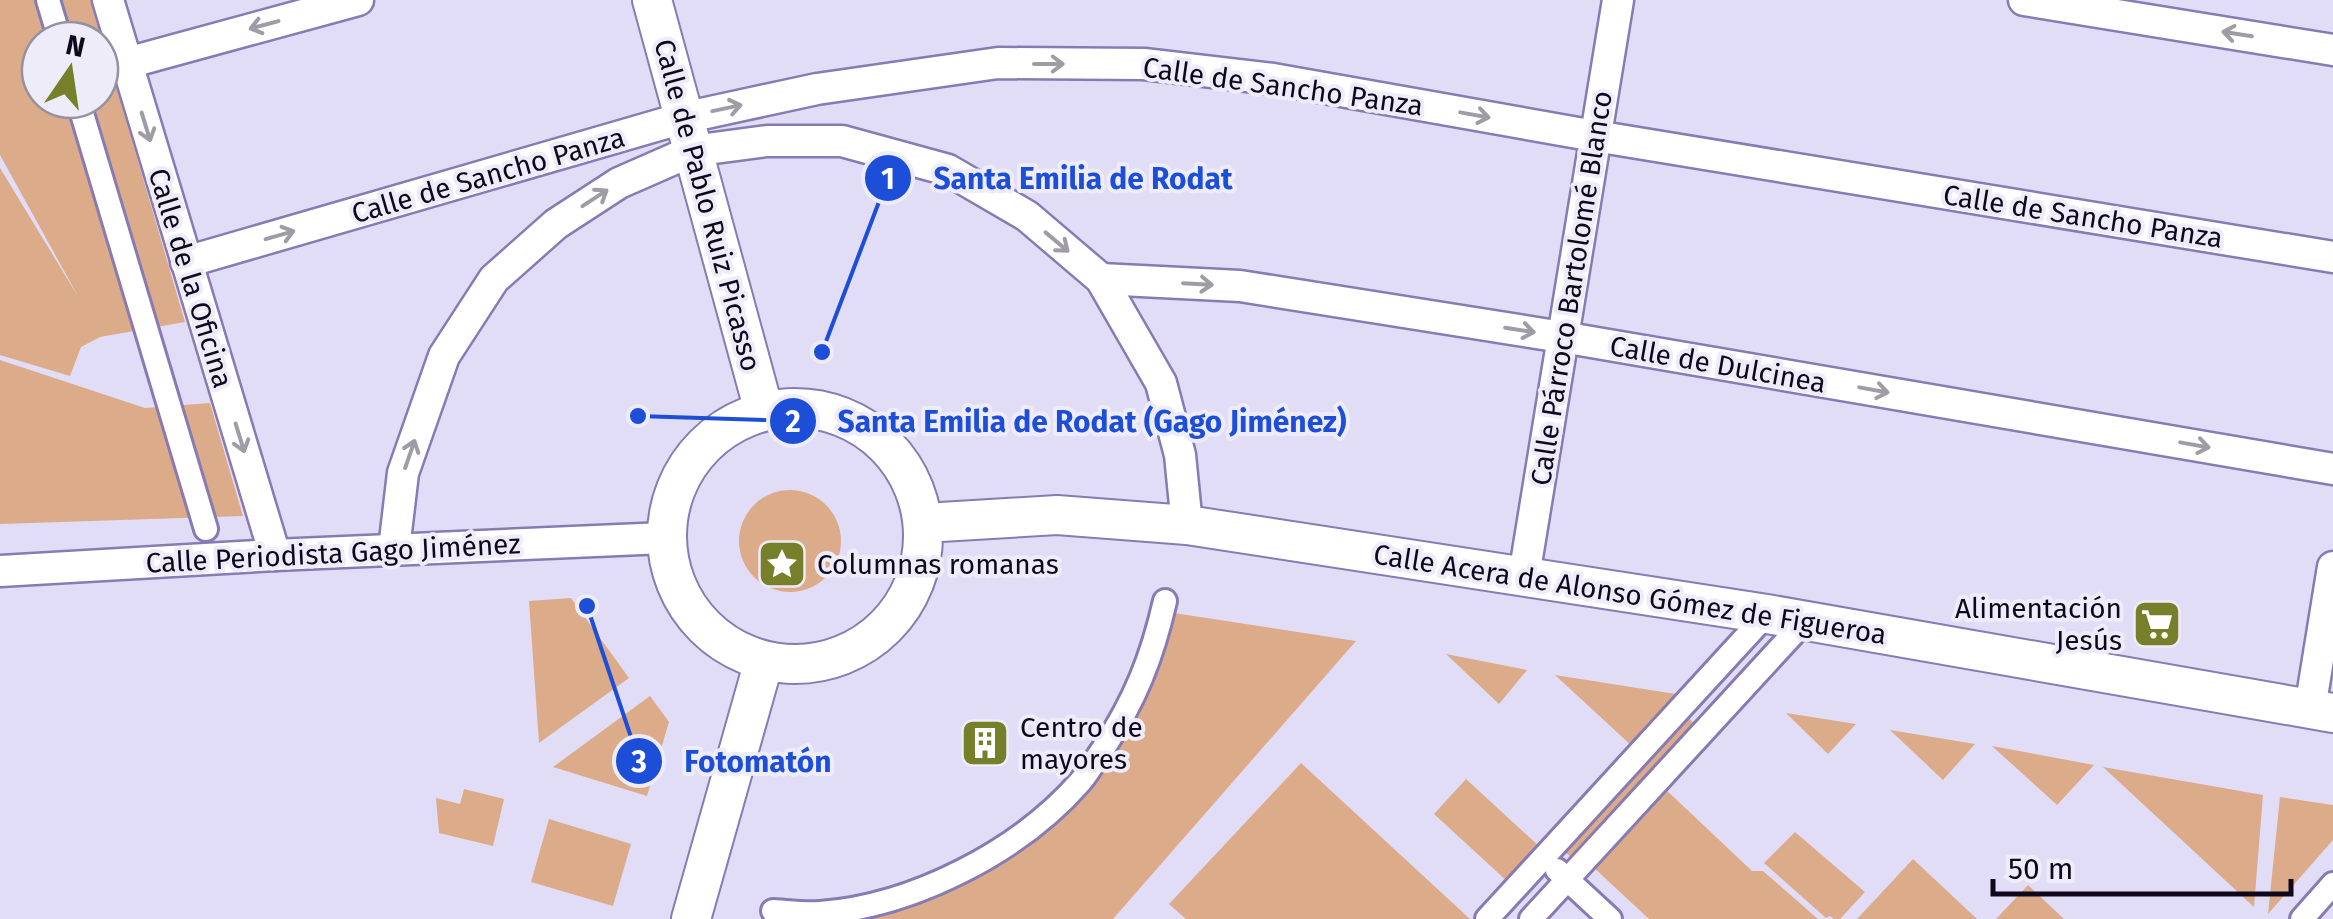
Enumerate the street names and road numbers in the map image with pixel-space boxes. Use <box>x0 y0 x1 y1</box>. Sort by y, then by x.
street label: Calle de Pablo Ruiz Picasso <box>647 35 768 375</box>
street label: Calle de Sancho Panza <box>1141 50 1425 123</box>
street label: Calle Párroco Bartolomé Blanco <box>1524 88 1619 488</box>
street label: Calle de Sancho Panza <box>348 121 629 230</box>
street label: Calle de la Oficina <box>141 164 240 392</box>
street label: Calle de Sancho Panza <box>1941 178 2225 255</box>
street label: Calle de Dulcinea <box>1607 329 1829 400</box>
street label: Calle Periodista Gago Jiménez <box>145 527 521 580</box>
street label: Calle Acera de Alonso Gómez de Figueroa <box>1371 538 1889 651</box>

